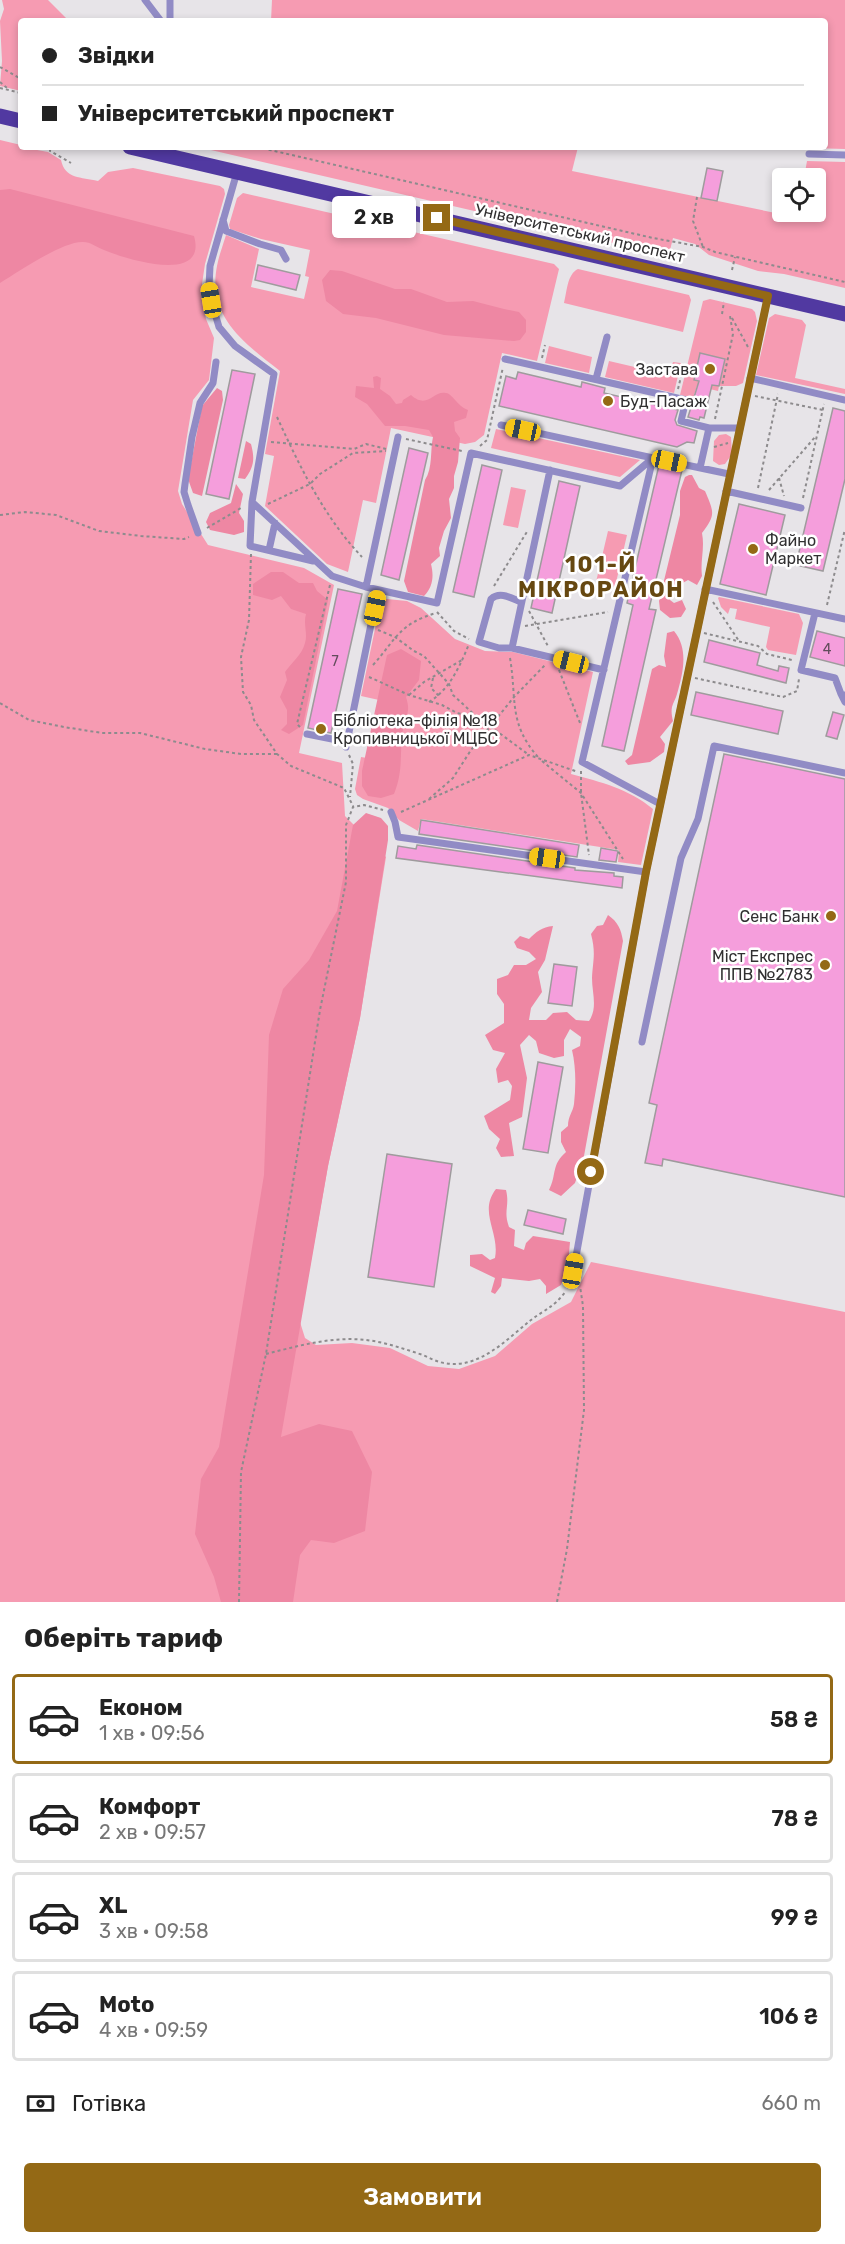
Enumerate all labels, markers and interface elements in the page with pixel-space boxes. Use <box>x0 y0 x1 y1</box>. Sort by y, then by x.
text: Звідки <box>78 42 154 69</box>
text: Університетський проспект <box>78 100 394 127</box>
map controls <box>772 168 826 222</box>
button: locate <box>772 168 826 222</box>
callout: 2 хв <box>332 197 416 239</box>
street label: Університетський проспект <box>473 200 687 266</box>
route end <box>423 204 450 231</box>
text: 2 хв <box>354 205 394 229</box>
car <box>199 281 223 319</box>
place label: Застава <box>636 360 698 379</box>
marker: Застава <box>703 362 717 376</box>
place label: Буд-Пасаж <box>620 392 707 411</box>
marker: Буд-Пасаж <box>601 394 615 408</box>
car <box>504 417 542 443</box>
car <box>650 448 688 474</box>
place label: Файно Маркет <box>765 531 821 568</box>
marker: Файно Маркет <box>746 542 760 556</box>
district label: 101-Й МІКРОРАЙОН <box>518 551 684 603</box>
car <box>362 589 388 627</box>
house number: 4 <box>823 641 832 658</box>
car <box>551 649 591 675</box>
house number: 7 <box>331 653 339 670</box>
place label: Бібліотека-філія №18 Кропивницької МЦБС <box>333 711 498 748</box>
marker: Бібліотека-філія №18 Кропивницької МЦБС <box>314 722 328 736</box>
car <box>528 847 566 869</box>
place label: Сенс Банк <box>739 907 819 926</box>
marker: Сенс Банк <box>824 909 838 923</box>
place label: Міст Експрес ППВ №2783 <box>712 947 813 984</box>
marker: Міст Експрес ППВ №2783 <box>818 958 832 972</box>
route start <box>577 1158 604 1185</box>
car <box>561 1252 585 1290</box>
text: Оберіть тариф <box>24 1622 223 1654</box>
icon: car <box>27 1692 81 1746</box>
text: Економ <box>99 1694 183 1721</box>
text: 58 ₴ <box>770 1706 818 1733</box>
text: 1 хв · 09:56 <box>99 1721 204 1745</box>
icon: car <box>27 1791 81 1845</box>
text: Комфорт <box>99 1793 200 1820</box>
text: 78 ₴ <box>772 1805 818 1832</box>
text: 2 хв · 09:57 <box>99 1820 206 1844</box>
icon: car <box>27 1890 81 1944</box>
text: XL <box>99 1892 127 1919</box>
text: 99 ₴ <box>771 1904 818 1931</box>
text: 3 хв · 09:58 <box>99 1919 209 1943</box>
icon: car <box>27 1989 81 2043</box>
text: Moto <box>99 1991 154 2018</box>
text: 106 ₴ <box>759 2003 818 2030</box>
text: 4 хв · 09:59 <box>99 2018 208 2042</box>
icon: cash <box>24 2087 57 2120</box>
text: Готівка <box>72 2090 146 2117</box>
text: 660 m <box>762 2091 821 2115</box>
button: Замовити <box>24 2163 821 2232</box>

